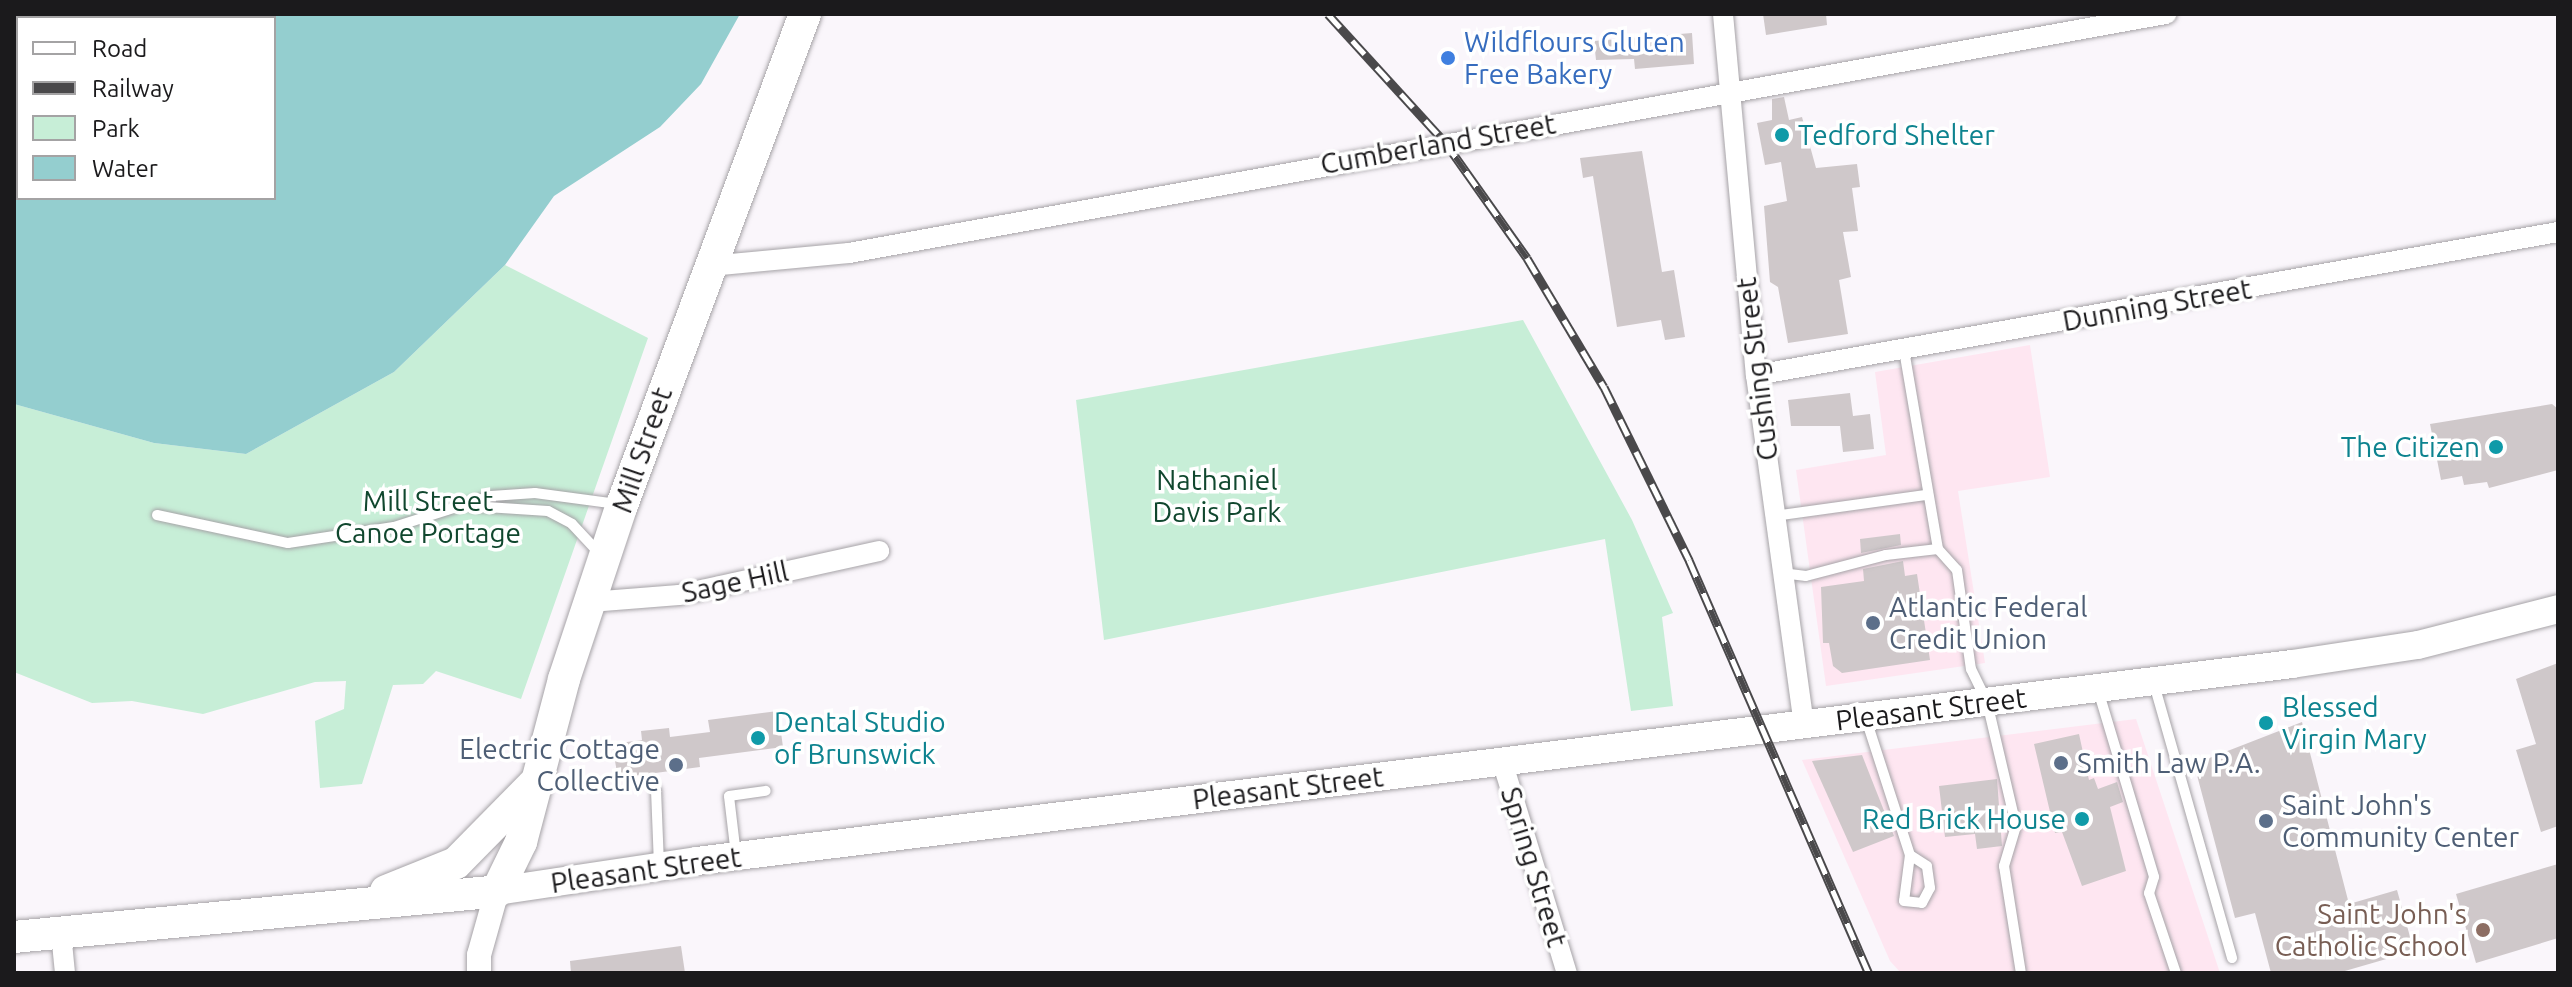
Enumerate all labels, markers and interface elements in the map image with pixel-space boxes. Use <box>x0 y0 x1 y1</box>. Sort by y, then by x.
legend <box>16 16 276 200</box>
place label: Wildflours Gluten Free Bakery <box>1464 25 1685 91</box>
text: Road <box>92 35 147 62</box>
marker: Wildflours Gluten Free Bakery <box>1439 49 1457 67</box>
text: Railway <box>92 75 174 102</box>
street label: Cumberland Street <box>1318 107 1558 181</box>
text: Park <box>92 115 140 142</box>
place label: Tedford Shelter <box>1798 118 1995 152</box>
marker: Tedford Shelter <box>1773 126 1791 144</box>
text: Water <box>92 155 158 182</box>
street label: Dunning Street <box>2060 272 2254 338</box>
street label: Cushing Street <box>1729 275 1785 463</box>
street label: Mill Street <box>605 383 679 517</box>
place label: The Citizen <box>2341 430 2480 464</box>
marker: The Citizen <box>2487 438 2505 456</box>
park label: Nathaniel Davis Park <box>1153 463 1281 529</box>
park label: Mill Street Canoe Portage <box>335 484 521 550</box>
street label: Sage Hill <box>679 554 791 610</box>
place label: Atlantic Federal Credit Union <box>1889 590 2088 656</box>
marker: Atlantic Federal Credit Union <box>1864 614 1882 632</box>
street label: Pleasant Street <box>1834 681 2028 737</box>
place label: Blessed Virgin Mary <box>2282 690 2427 756</box>
place label: Dental Studio of Brunswick <box>774 705 946 771</box>
marker: Blessed Virgin Mary <box>2257 714 2275 732</box>
marker: Dental Studio of Brunswick <box>749 729 767 747</box>
place label: Electric Cottage Collective <box>459 732 660 798</box>
place label: Smith Law P.A. <box>2077 746 2261 780</box>
marker: Smith Law P.A. <box>2052 754 2070 772</box>
marker: Electric Cottage Collective <box>667 756 685 774</box>
street label: Pleasant Street <box>1191 760 1385 816</box>
street label: Spring Street <box>1494 783 1574 951</box>
place label: Saint John's Community Center <box>2282 788 2519 854</box>
place label: Red Brick House <box>1862 802 2066 836</box>
marker: Red Brick House <box>2073 810 2091 828</box>
marker: Saint John's Community Center <box>2257 812 2275 830</box>
street label: Pleasant Street <box>549 840 743 900</box>
place label: Saint John's Catholic School <box>2275 897 2467 963</box>
marker: Saint John's Catholic School <box>2474 921 2492 939</box>

